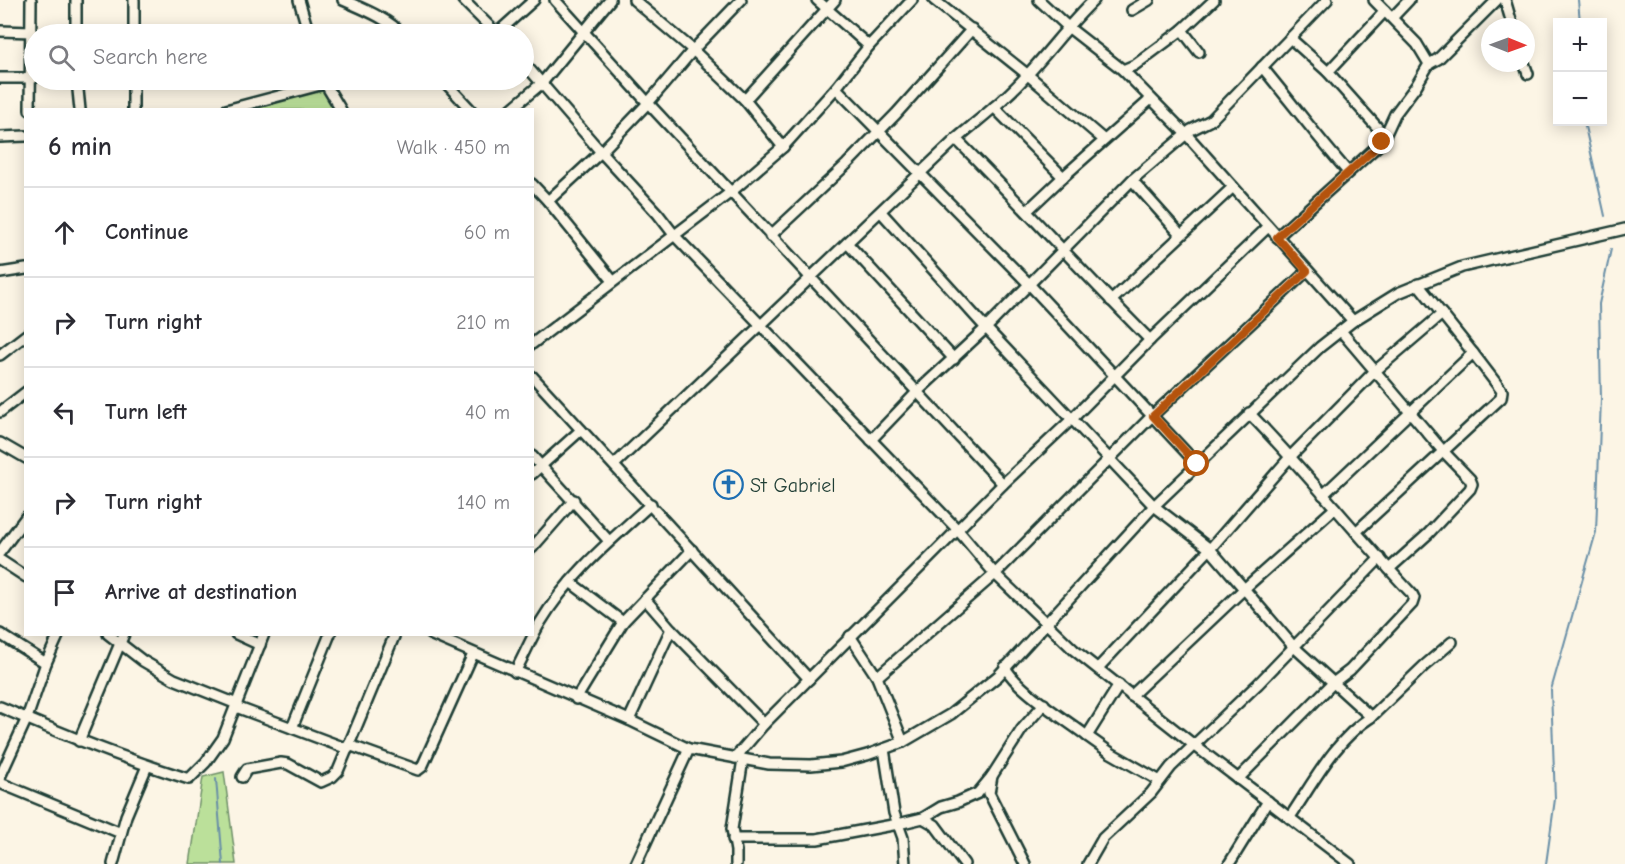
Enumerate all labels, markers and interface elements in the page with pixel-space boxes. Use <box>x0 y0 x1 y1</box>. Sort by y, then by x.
north arrow <box>1481 18 1535 72</box>
map controls <box>1553 18 1607 126</box>
button: + <box>1553 18 1607 72</box>
search box <box>24 24 534 90</box>
icon: search <box>45 41 78 74</box>
text: Search here <box>93 44 208 70</box>
button: − <box>1553 72 1607 126</box>
route end <box>1368 128 1394 154</box>
text: 6 min <box>48 132 112 162</box>
text: Walk · 450 m <box>397 136 510 159</box>
icon: ahead <box>48 216 81 249</box>
text: Continue <box>105 219 188 245</box>
text: 60 m <box>464 221 510 244</box>
icon: right <box>48 306 81 339</box>
text: Turn right <box>105 309 202 335</box>
text: 210 m <box>456 311 510 334</box>
icon: left <box>48 396 81 429</box>
text: Turn left <box>105 399 187 425</box>
text: 40 m <box>465 401 510 424</box>
route start <box>1183 450 1209 476</box>
church icon: St Gabriel <box>713 469 745 501</box>
place label: St Gabriel <box>750 474 836 497</box>
icon: right <box>48 486 81 519</box>
text: Turn right <box>105 489 202 515</box>
text: 140 m <box>457 491 510 514</box>
icon: arrive <box>48 576 81 609</box>
text: Arrive at destination <box>105 579 297 605</box>

